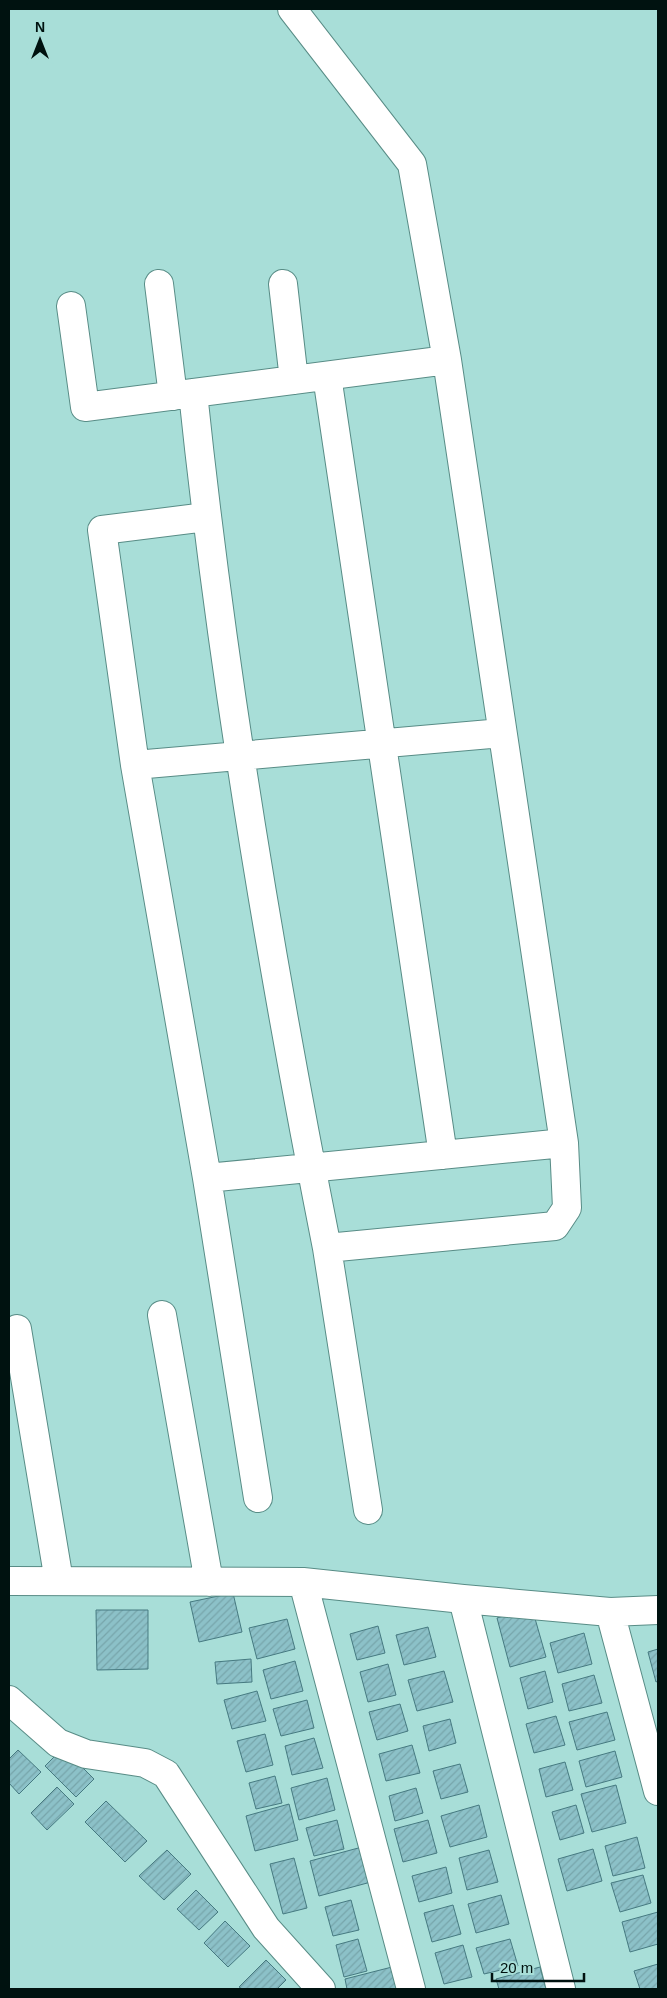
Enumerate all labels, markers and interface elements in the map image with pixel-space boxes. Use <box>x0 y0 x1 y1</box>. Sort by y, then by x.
north arrow <box>15 15 65 65</box>
text: N <box>35 19 45 35</box>
scale bar <box>492 1950 584 1982</box>
text: 20 m <box>500 1959 533 1976</box>

